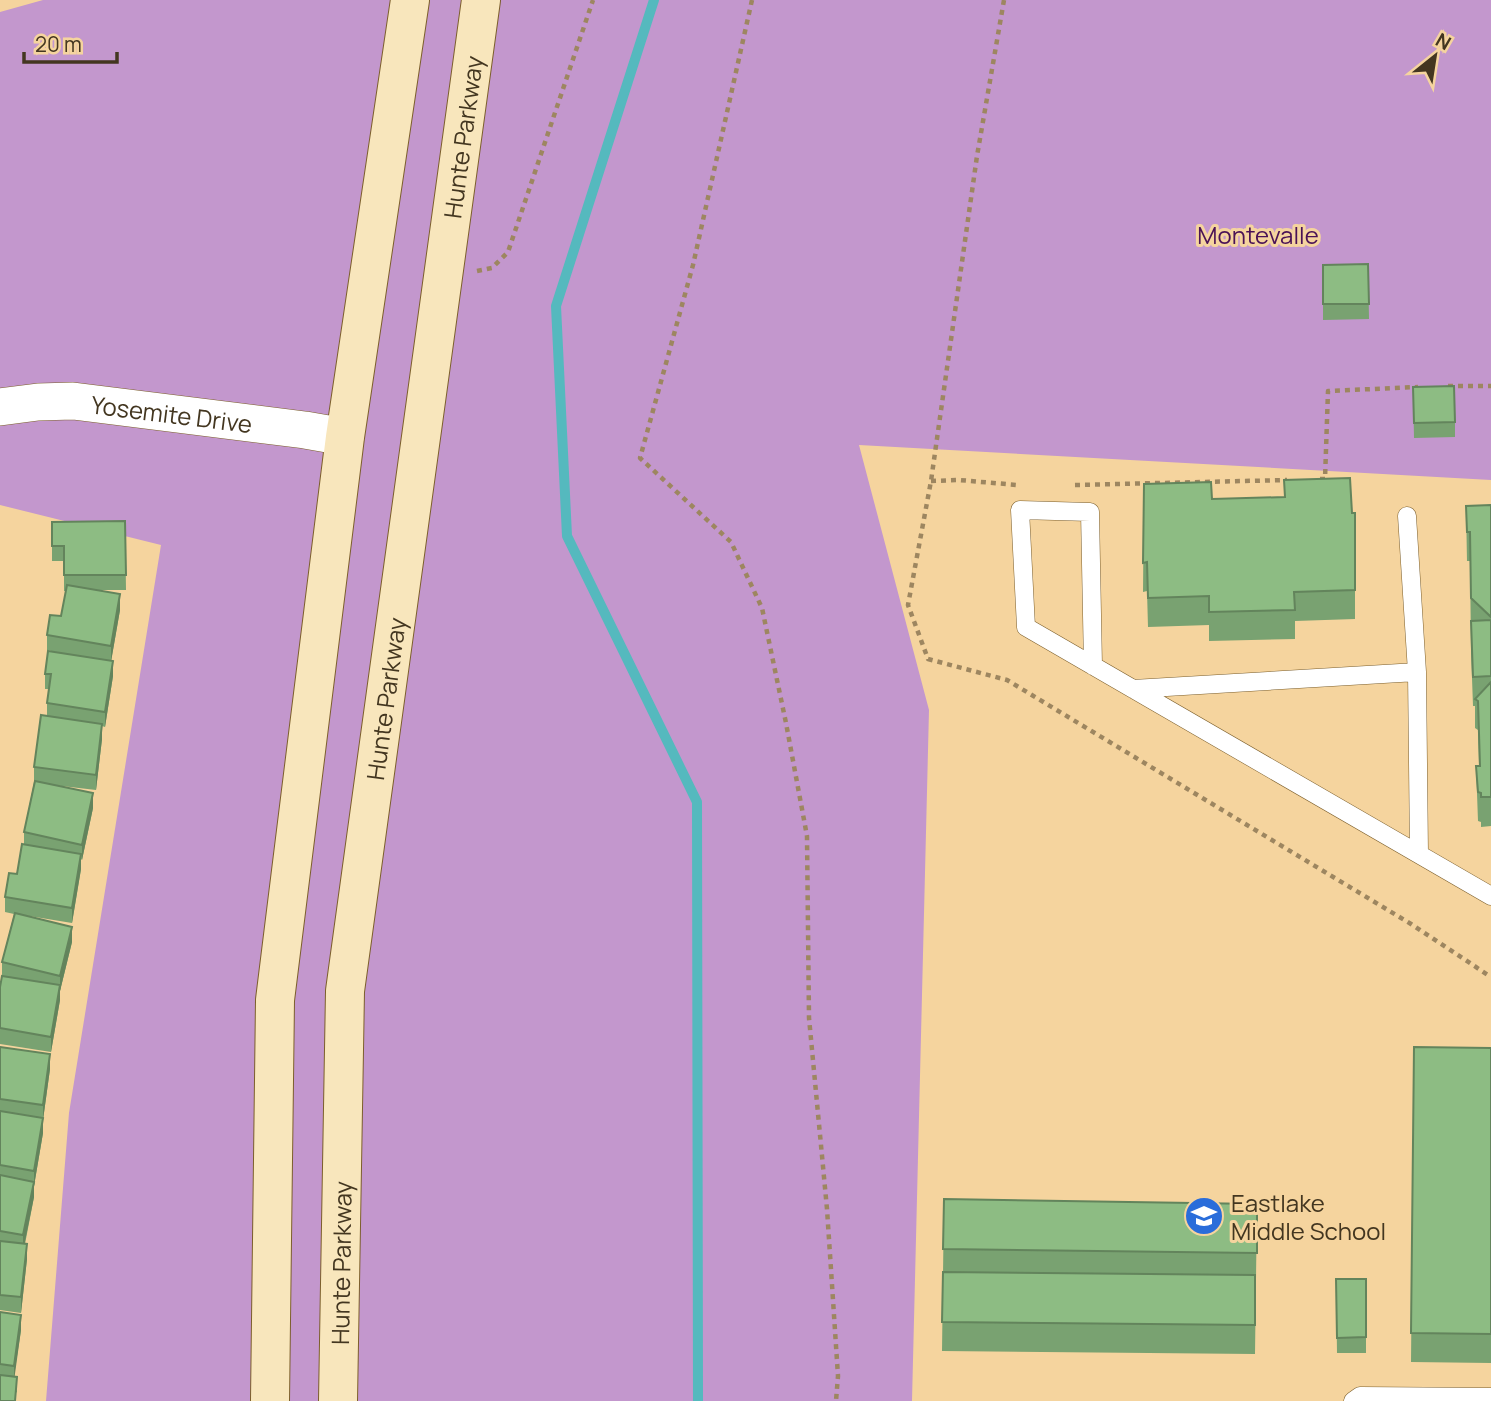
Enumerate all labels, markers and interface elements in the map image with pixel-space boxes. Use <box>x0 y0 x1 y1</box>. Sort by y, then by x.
scale bar <box>24 21 117 65</box>
north arrow <box>1400 21 1470 91</box>
text: N <box>1431 27 1456 56</box>
text: 20 m <box>35 30 82 58</box>
street label: Hunte Parkway <box>435 53 490 220</box>
park label: Montevalle <box>1197 218 1319 251</box>
street label: Yosemite Drive <box>90 387 254 440</box>
street label: Hunte Parkway <box>358 615 413 782</box>
street label: Hunte Parkway <box>322 1181 358 1345</box>
place label: Eastlake Middle School <box>1231 1186 1386 1247</box>
school or university icon: Eastlake Middle School <box>1183 1195 1225 1237</box>

